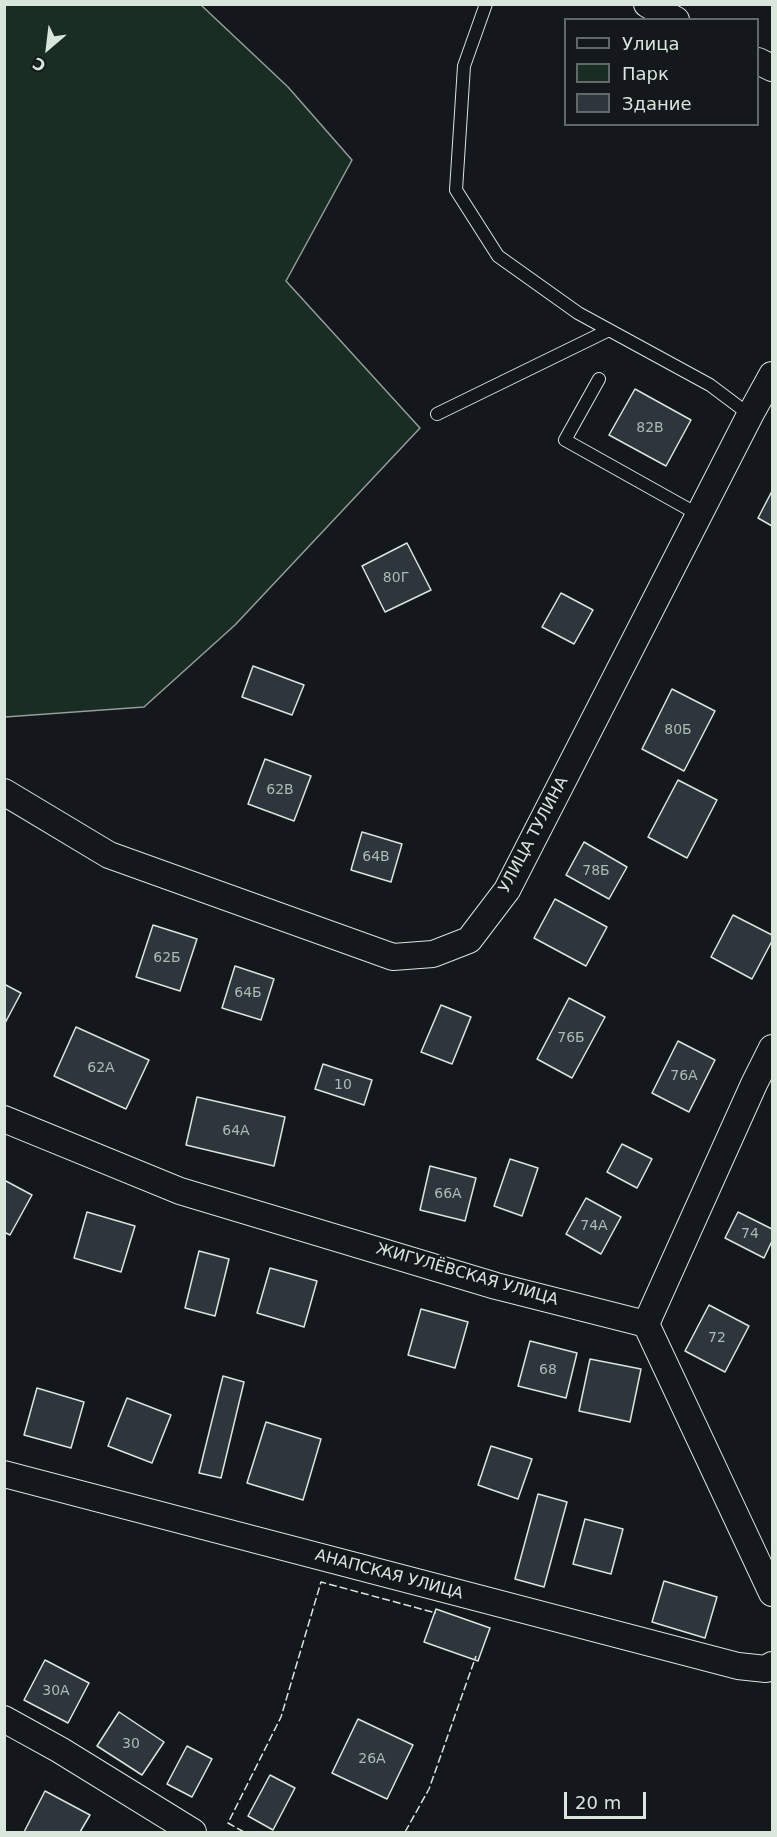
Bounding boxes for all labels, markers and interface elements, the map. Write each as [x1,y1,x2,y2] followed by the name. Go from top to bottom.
[18,18,78,78] north arrow
[564,18,759,126] legend
[622,33,679,54] text: Улица
[30,53,49,75] text: С
[622,63,669,84] text: Парк
[622,93,692,114] text: Здание
[636,420,664,436] house number: 82В
[383,570,409,586] house number: 80Г
[664,722,692,738] house number: 80Б
[495,774,573,896] street label: УЛИЦА ТУЛИНА
[266,782,294,798] house number: 62В
[362,849,390,865] house number: 64В
[582,863,610,879] house number: 78Б
[153,950,181,966] house number: 62Б
[234,985,262,1001] house number: 64Б
[557,1030,585,1046] house number: 76Б
[87,1060,115,1076] house number: 62А
[670,1068,698,1084] house number: 76А
[334,1077,352,1093] house number: 10
[222,1123,250,1139] house number: 64А
[434,1186,462,1202] house number: 66А
[580,1218,608,1234] house number: 74А
[741,1226,759,1242] house number: 74
[374,1240,560,1310] street label: ЖИГУЛЁВСКАЯ УЛИЦА
[708,1330,726,1346] house number: 72
[539,1362,557,1378] house number: 68
[313,1546,465,1604] street label: АНАПСКАЯ УЛИЦА
[42,1683,70,1699] house number: 30А
[122,1736,140,1752] house number: 30
[358,1751,386,1767] house number: 26А
[567,1780,650,1818] scale bar
[575,1792,621,1813] text: 20 m

